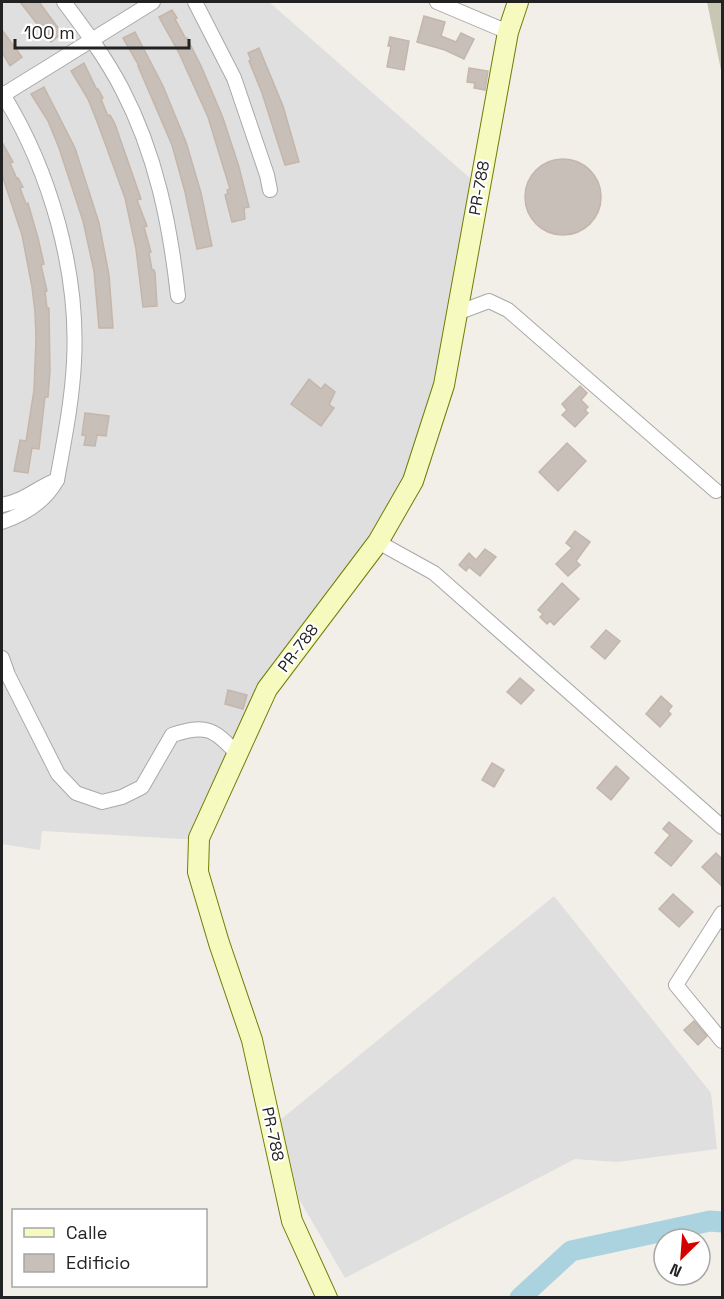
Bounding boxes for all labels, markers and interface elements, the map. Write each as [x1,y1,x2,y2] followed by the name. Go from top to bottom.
[15,12,189,50] scale bar
[24,21,75,44] text: 100 m
[464,159,494,217] street label: PR-788
[273,620,323,676] street label: PR-788
[257,1105,289,1163] street label: PR-788
[12,1209,207,1287] legend
[66,1221,107,1244] text: Calle
[652,1227,712,1287] north arrow
[66,1251,130,1274] text: Edificio
[667,1258,685,1282] text: N

